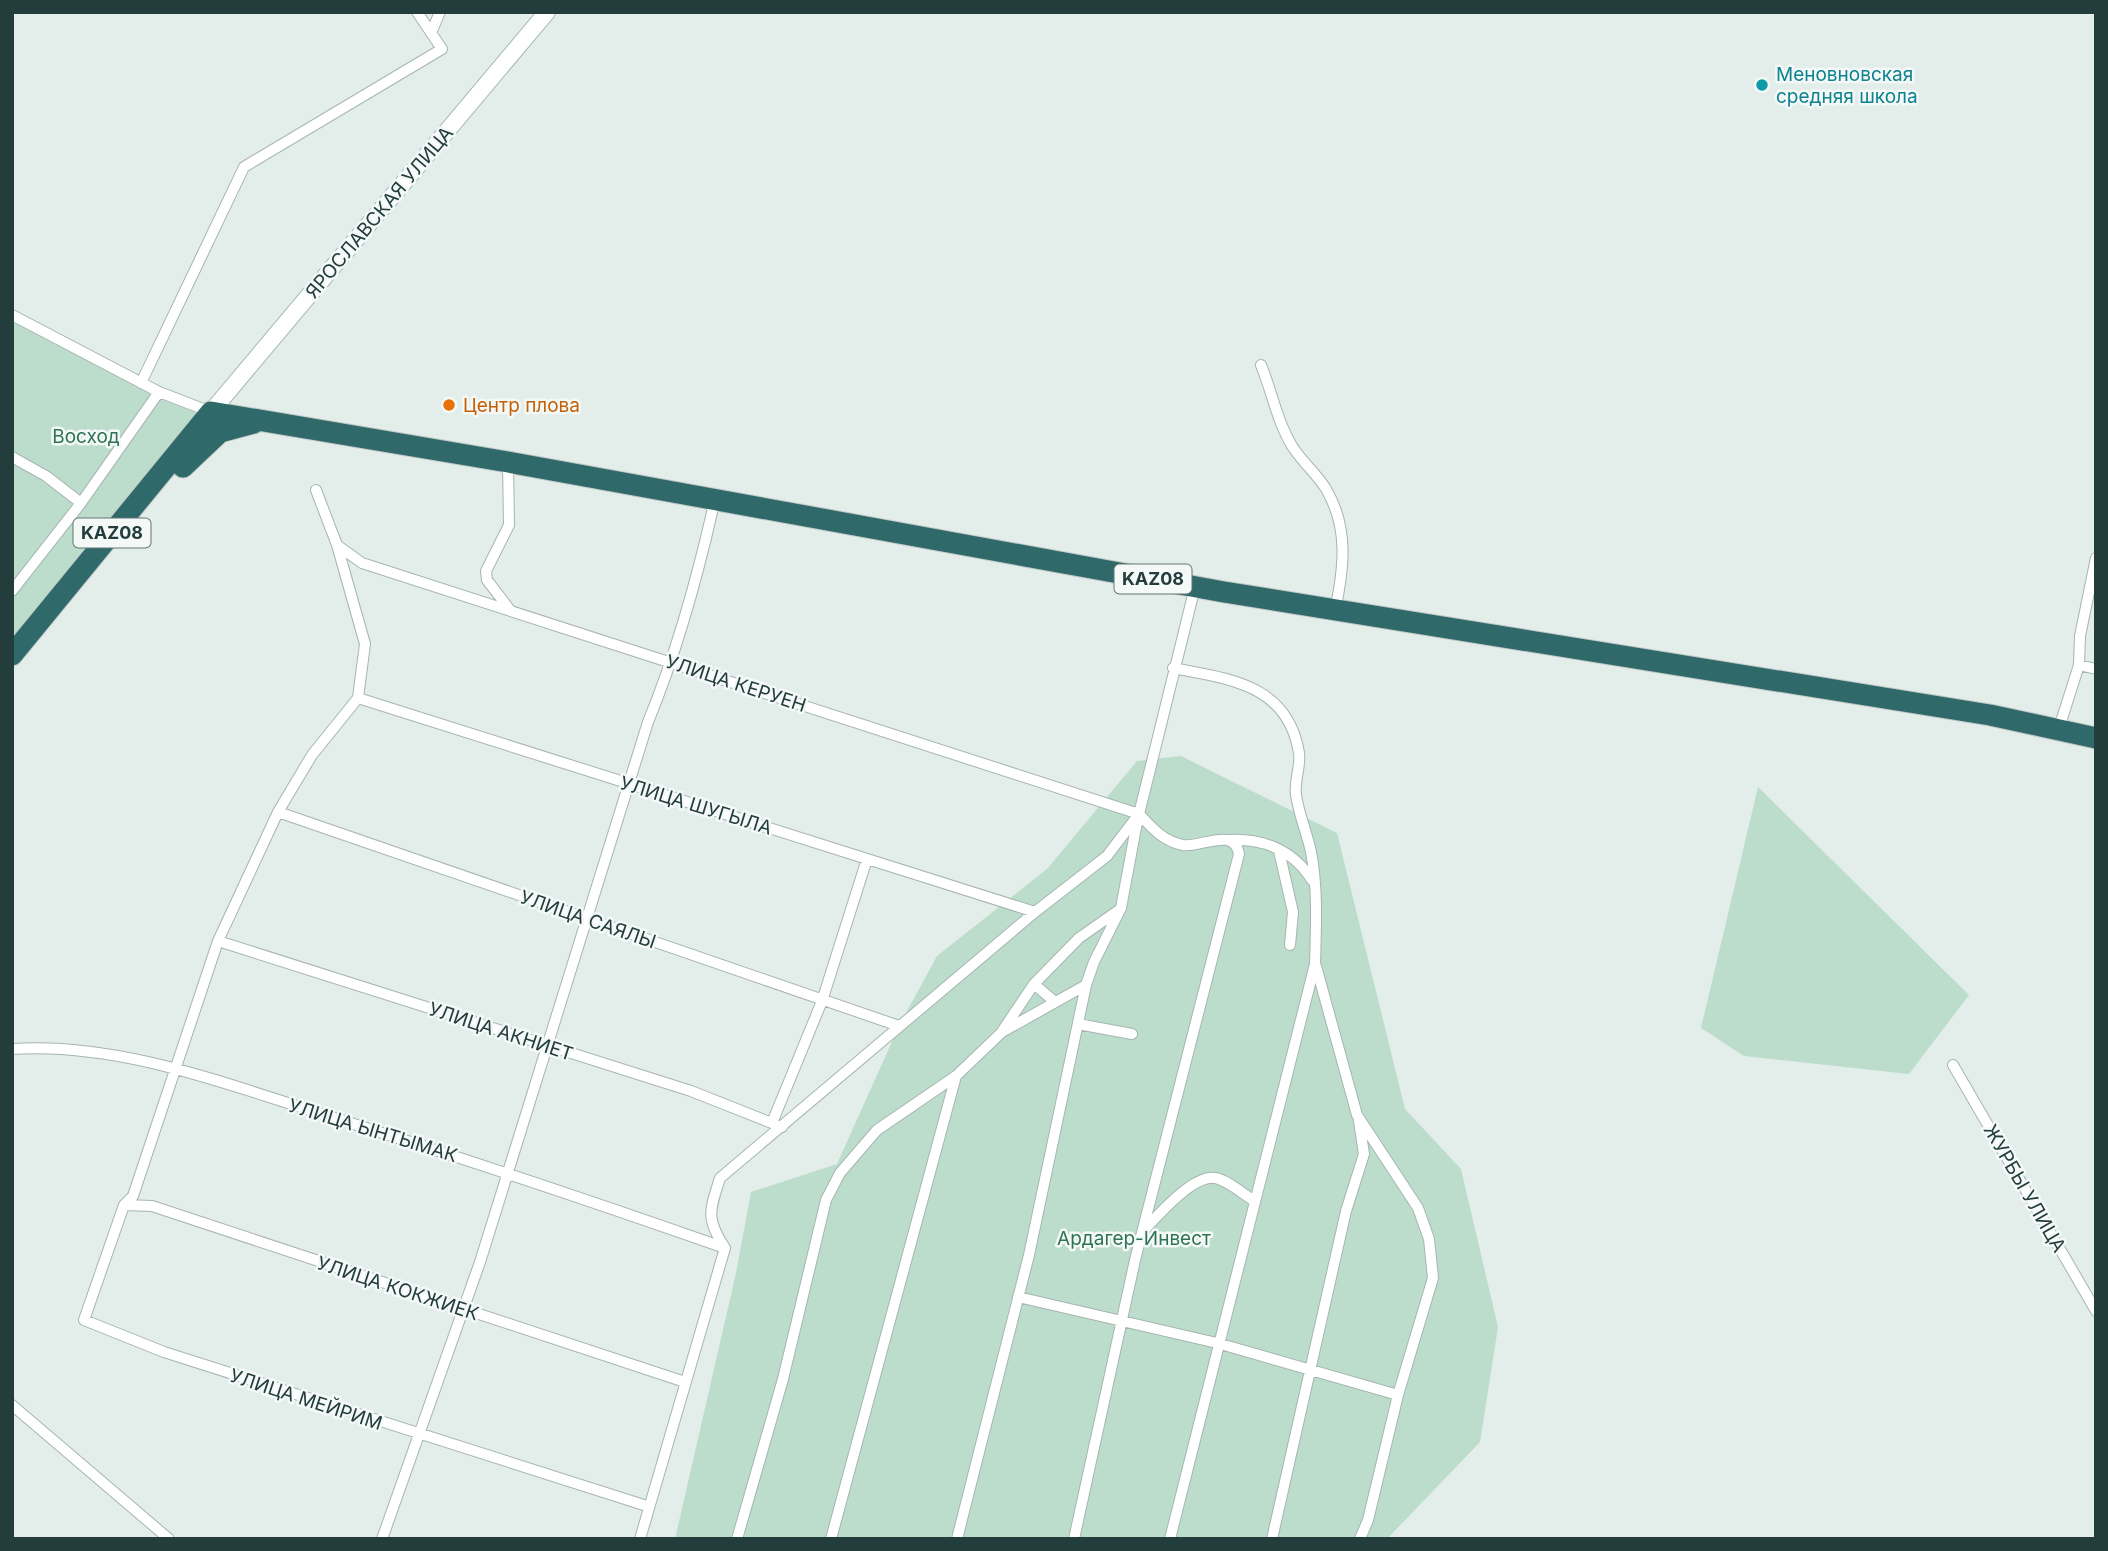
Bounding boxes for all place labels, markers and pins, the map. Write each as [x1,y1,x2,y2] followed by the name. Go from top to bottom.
[1776,63,1918,108] place label: Меновновская средняя школа
[1754,77,1770,93] marker: Меновновская средняя школа
[463,394,580,417] place label: Центр плова
[441,397,457,413] marker: Центр плова

